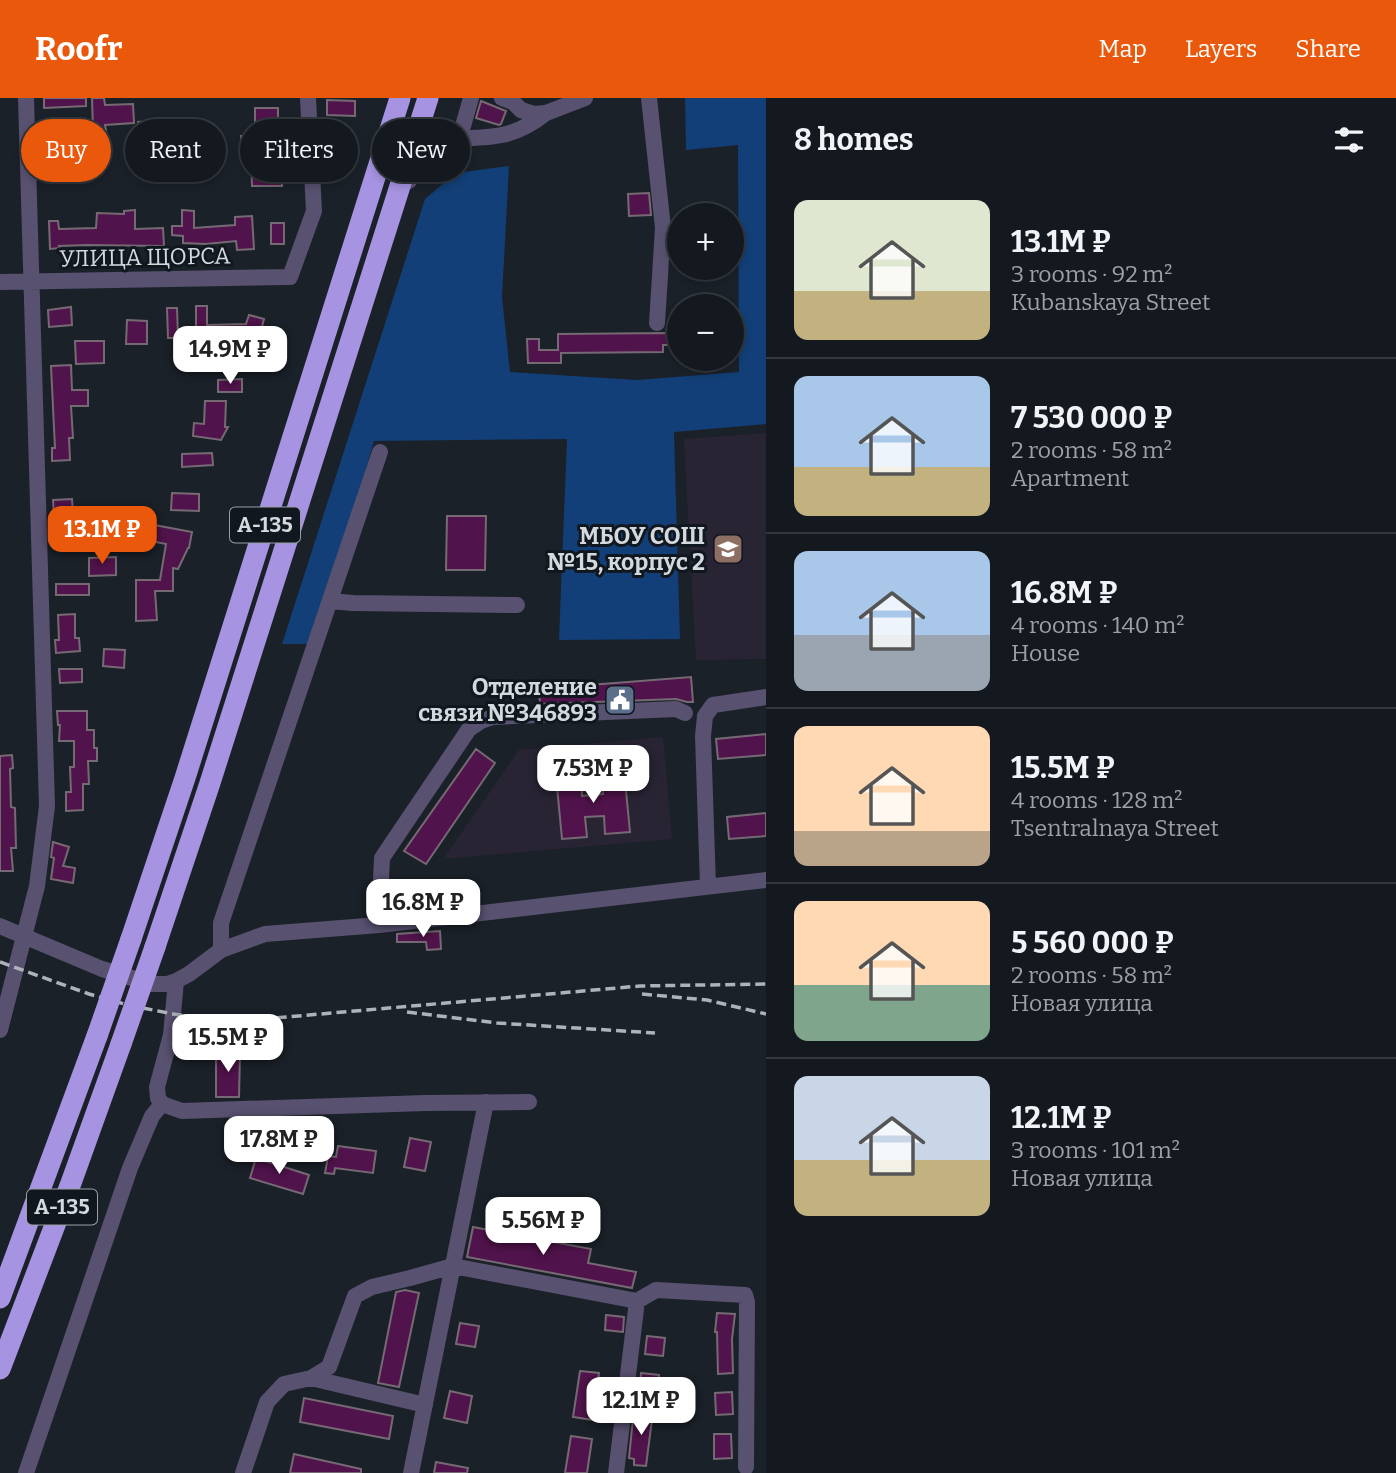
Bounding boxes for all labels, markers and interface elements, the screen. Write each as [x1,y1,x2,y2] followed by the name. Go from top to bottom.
[35,29,123,69] text: Roofr
[1099,35,1147,63] text: Map
[1185,35,1257,63] text: Layers
[1295,35,1361,63] text: Share
[21,119,111,182] chip: Buy
[125,119,226,182] chip: Rent
[240,119,358,182] chip: Filters
[372,119,470,182] chip: New
[1330,121,1368,159] icon: filters
[794,122,914,158] text: 8 homes
[667,203,744,371] map controls
[667,203,744,280] button: +
[1011,224,1111,260] text: 13.1M ₽
[850,228,934,312] icon: home
[59,241,231,272] street label: УЛИЦА ЩОРСА
[1011,260,1172,288] text: 3 rooms · 92 m²
[1011,288,1210,316] text: Kubanskaya Street
[667,294,744,371] button: −
[165,327,295,386] pin: 14.9M ₽
[189,335,271,363] text: 14.9M ₽
[1011,400,1172,436] text: 7 530 000 ₽
[850,404,934,488] icon: home
[1011,436,1172,464] text: 2 rooms · 58 m²
[1011,464,1129,492] text: Apartment
[37,506,167,566] pin: 13.1M ₽
[230,508,300,542] road number: А-135
[64,515,140,543] text: 13.1M ₽
[547,522,705,576] place label: МБОУ СОШ №15, корпус 2
[711,532,745,566] school or university icon: МБОУ СОШ №15, корпус 2
[1011,575,1117,611] text: 16.8M ₽
[850,579,934,663] icon: home
[1011,611,1184,639] text: 4 rooms · 140 m²
[1011,639,1080,667] text: House
[418,673,597,727] place label: Отделение связи №346893
[603,683,637,717] public building icon: Отделение связи №346893
[528,746,658,805] pin: 7.53M ₽
[1011,750,1115,786] text: 15.5M ₽
[553,754,633,782] text: 7.53M ₽
[850,754,934,838] icon: home
[1011,786,1182,814] text: 4 rooms · 128 m²
[1011,814,1219,842] text: Tsentralnaya Street
[358,880,488,939] pin: 16.8M ₽
[382,888,464,916] text: 16.8M ₽
[1011,925,1174,961] text: 5 560 000 ₽
[850,929,934,1013] icon: home
[1011,961,1172,989] text: 2 rooms · 58 m²
[1011,989,1153,1017] text: Новая улица
[163,1014,293,1074] pin: 15.5M ₽
[188,1023,268,1051] text: 15.5M ₽
[1011,1100,1112,1136] text: 12.1M ₽
[850,1104,934,1188] icon: home
[214,1116,344,1176] pin: 17.8M ₽
[240,1125,318,1153] text: 17.8M ₽
[1011,1136,1180,1164] text: 3 rooms · 101 m²
[1011,1164,1153,1192] text: Новая улица
[27,1190,97,1224] road number: А-135
[478,1198,608,1257] pin: 5.56M ₽
[501,1206,585,1234] text: 5.56M ₽
[576,1378,706,1437] pin: 12.1M ₽
[602,1386,680,1414] text: 12.1M ₽

